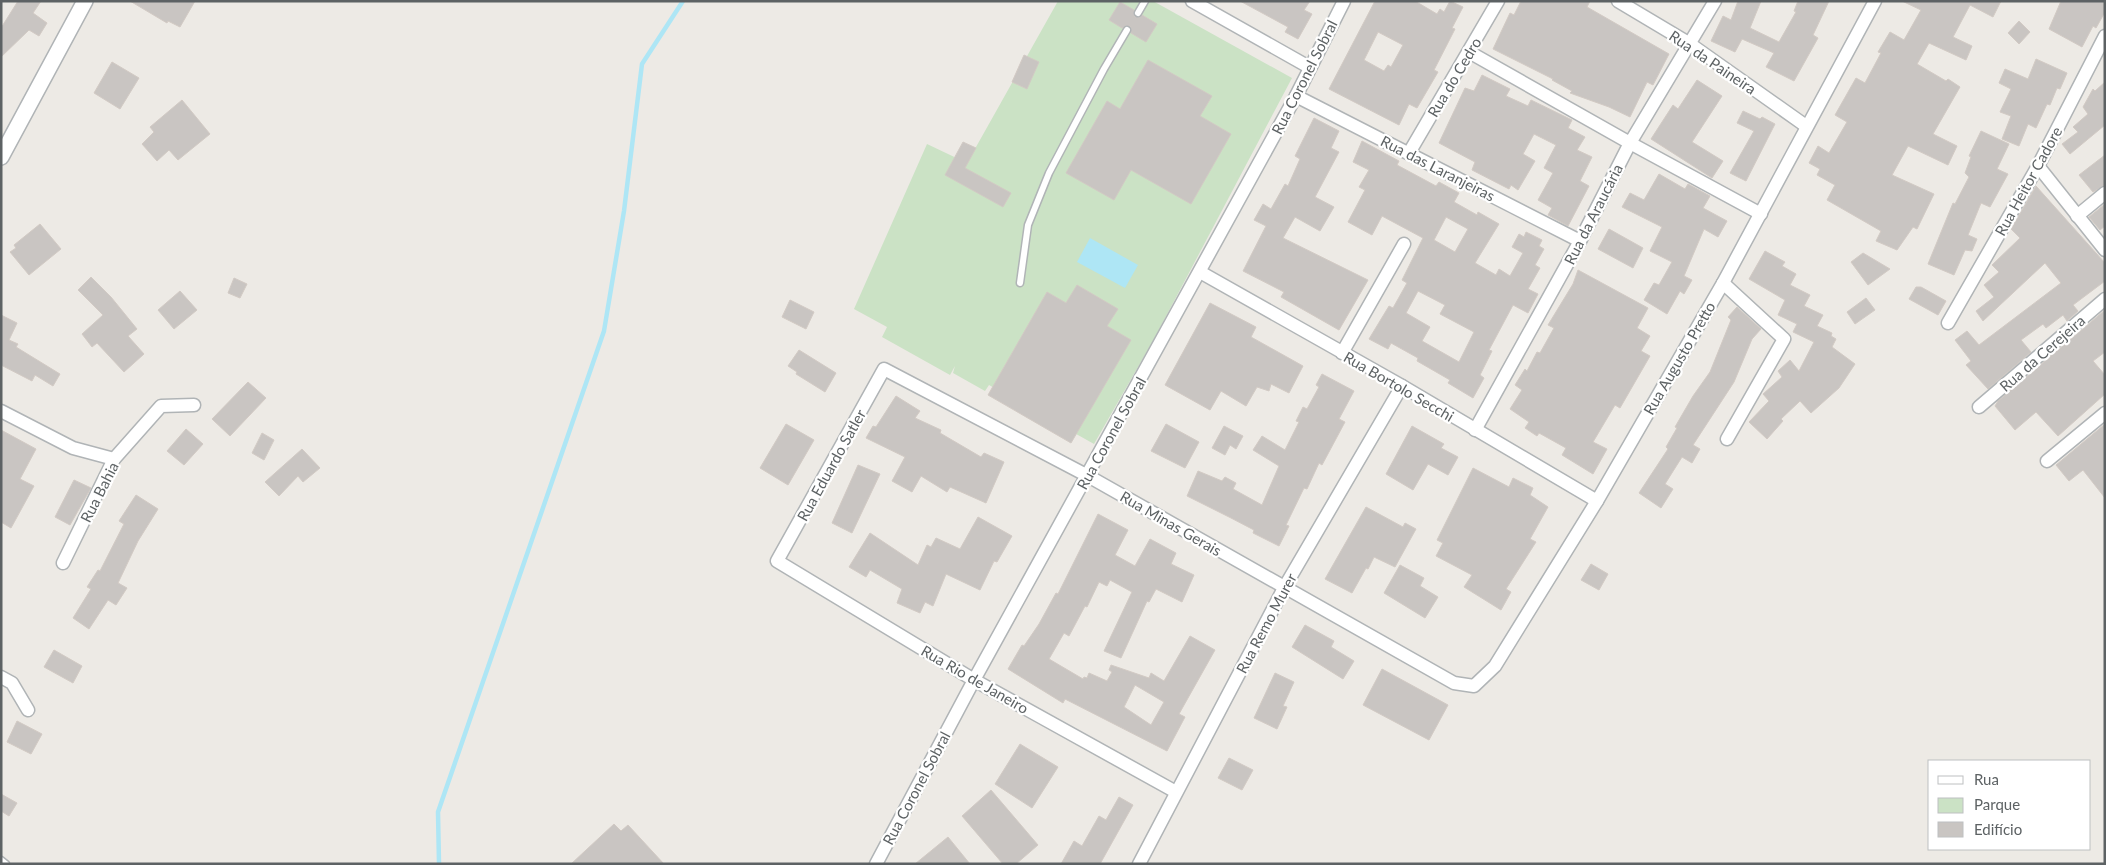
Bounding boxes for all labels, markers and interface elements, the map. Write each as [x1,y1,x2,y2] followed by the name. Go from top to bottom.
[1267,17,1341,137] street label: Rua Coronel Sobral
[1666,26,1760,98] street label: Rua da Paineira
[1423,34,1485,120] street label: Rua do Cedro
[1991,123,2065,239] street label: Rua Heitor Cadore
[1378,131,1498,205] street label: Rua das Laranjeiras
[1560,161,1626,267] street label: Rua da Araucária
[1639,298,1719,418] street label: Rua Augusto Pretto
[1996,311,2088,395] street label: Rua da Cerejeira
[1341,347,1457,425] street label: Rua Bortolo Secchi
[1073,374,1149,492] street label: Rua Coronel Sobral
[793,406,869,524] street label: Rua Eduardo Satler
[76,459,122,525] street label: Rua Bahia
[1117,487,1225,559] street label: Rua Minas Gerais
[1232,569,1300,676] street label: Rua Remo Murer
[918,641,1032,717] street label: Rua Rio de Janeiro
[879,728,953,848] street label: Rua Coronel Sobral
[1928,760,2091,850] legend
[1974,770,1999,788] text: Rua
[1974,795,2020,813] text: Parque
[1974,820,2022,838] text: Edifício

